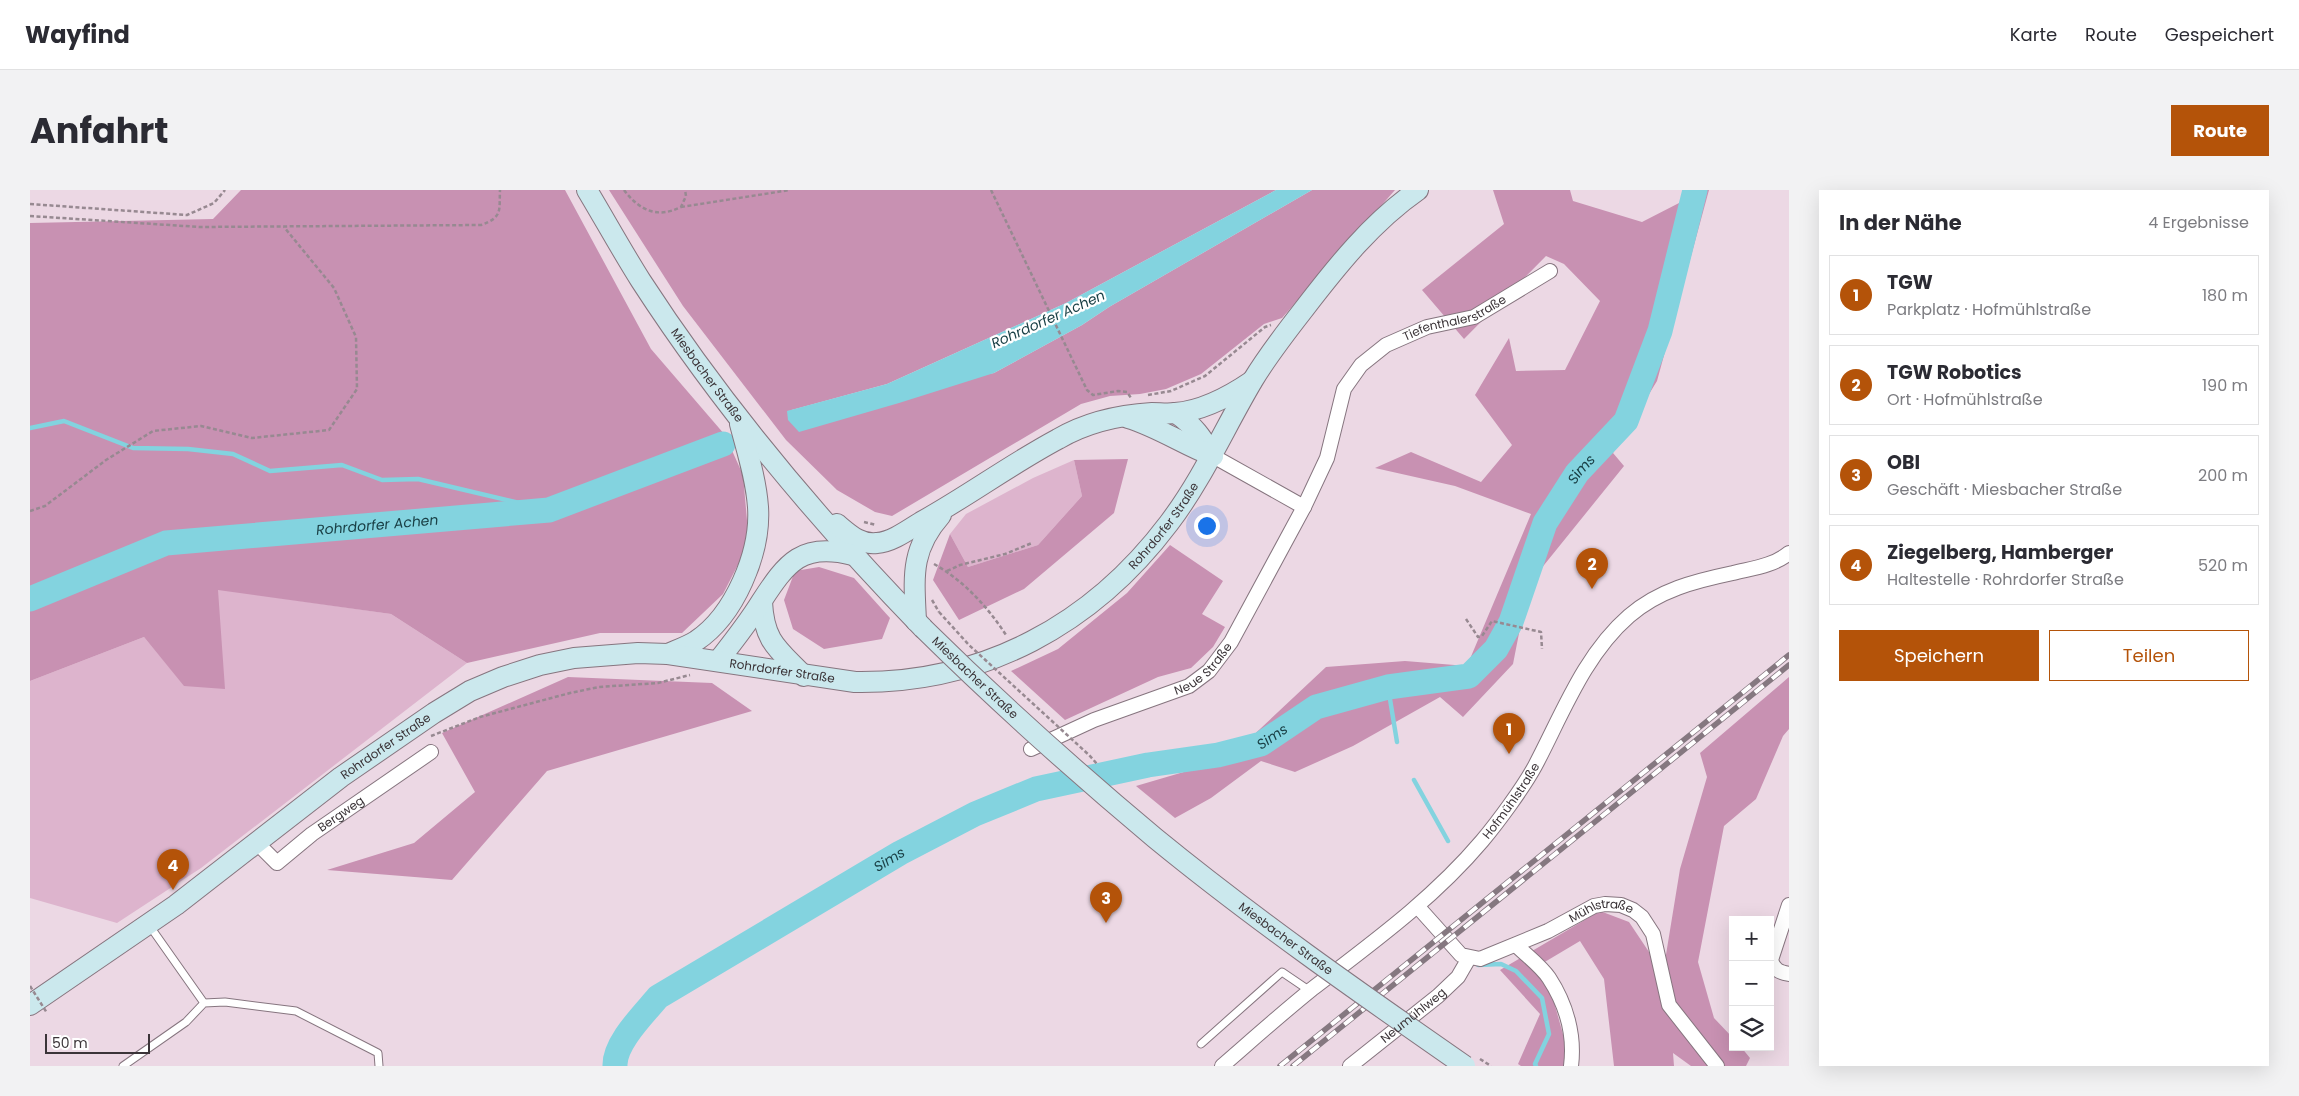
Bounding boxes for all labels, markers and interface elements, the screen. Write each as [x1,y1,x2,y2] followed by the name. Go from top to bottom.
[25,18,130,51] text: Wayfind
[2010,22,2057,47] text: Karte
[2085,22,2137,47] text: Route
[2165,22,2274,47] text: Gespeichert
[2171,105,2269,156] button: Route
[30,106,169,155] text: Anfahrt
[1839,208,1962,237] text: In der Nähe
[2148,211,2249,234] text: 4 Ergebnisse
[1887,269,1933,296] text: TGW
[1853,284,1859,307] text: 1
[2202,284,2248,307] text: 180 m
[988,285,1108,353] water label: Rohrdorfer Achen
[1400,290,1509,345] street label: Tiefenthalerstraße
[1887,298,2091,321] text: Parkplatz · Hofmühlstraße
[667,325,748,426] street label: Miesbacher Straße
[1887,359,2022,386] text: TGW Robotics
[1851,374,1861,397] text: 2
[2202,374,2248,397] text: 190 m
[1887,388,2043,411] text: Ort · Hofmühlstraße
[1887,449,1920,476] text: OBI
[1563,450,1600,488] water label: Sims
[1851,464,1861,487] text: 3
[2198,464,2248,487] text: 200 m
[1887,478,2122,501] text: Geschäft · Miesbacher Straße
[1124,479,1202,573] street label: Rohrdorfer Straße
[315,510,439,540] water label: Rohrdorfer Achen
[1194,513,1220,539] your location
[1887,539,2113,566] text: Ziegelberg, Hamberger
[1576,548,1608,589] pin: 2
[1851,554,1861,577] text: 4
[2198,554,2248,577] text: 520 m
[1887,568,2124,591] text: Haltestelle · Rohrdorfer Straße
[1839,630,2039,681] button: Speichern
[2049,630,2249,681] button: Teilen
[928,632,1022,722] street label: Miesbacher Straße
[1172,639,1236,699] street label: Neue Straße
[728,654,836,687] street label: Rohrdorfer Straße
[337,709,434,783] street label: Rohrdorfer Straße
[1493,713,1525,754] pin: 1
[1253,719,1292,754] water label: Sims
[1478,759,1543,842] street label: Hofmühlstraße
[314,792,367,836] street label: Bergweg
[870,842,908,876] water label: Sims
[157,849,189,890] pin: 4
[1090,882,1122,923] pin: 3
[1566,895,1636,926] street label: Mühlstraße
[1235,898,1337,979] street label: Miesbacher Straße
[1729,916,1774,1051] map controls
[1729,916,1774,961] button: +
[1729,961,1774,1006] button: −
[1377,984,1450,1047] street label: Neumühlweg
[1729,1006,1774,1051] button: layers
[45,1031,150,1054] scale bar
[52,1033,88,1053] text: 50 m

